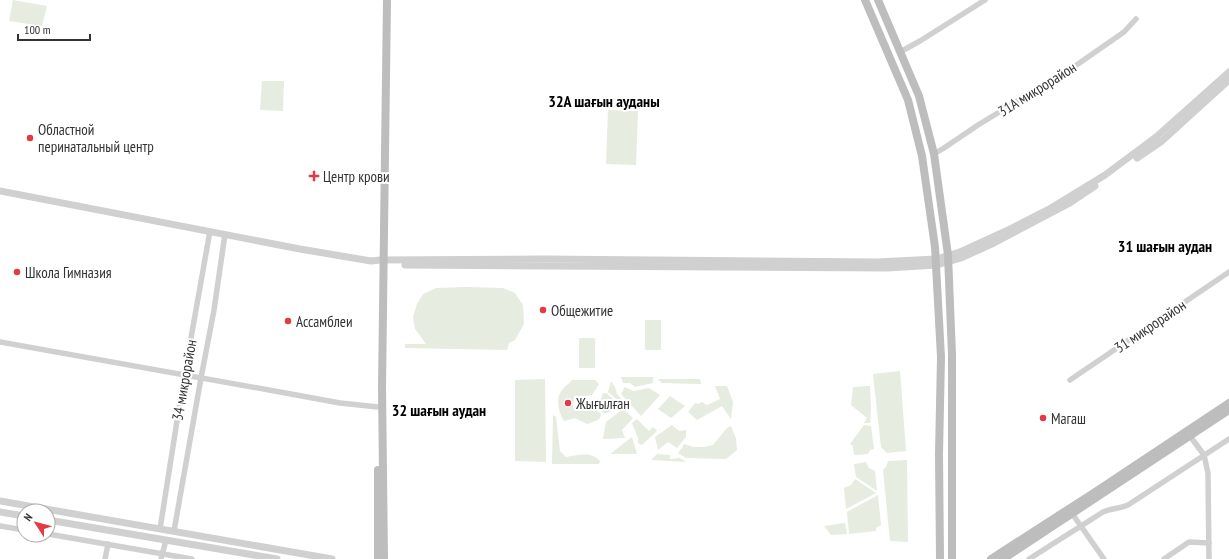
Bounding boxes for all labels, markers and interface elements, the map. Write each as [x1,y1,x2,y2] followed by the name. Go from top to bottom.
[18,16,90,42] scale bar
[24,22,51,37] text: 100 m
[994,57,1080,121] street label: 31А микрорайон
[548,91,660,111] district label: 32А шағын ауданы
[38,120,154,156] place label: Областной перинатальный центр
[25,133,35,143] marker: Областной перинатальный центр
[323,167,390,186] place label: Центр крови
[308,170,320,182] marker: Центр крови
[1118,236,1212,256] district label: 31 шағын аудан
[25,263,112,282] place label: Школа Гимназия
[12,267,22,277] marker: Школа Гимназия
[1111,295,1189,357] street label: 31 микрорайон
[551,301,613,320] place label: Общежитие
[538,305,548,315] marker: Общежитие
[296,312,353,331] place label: Ассамблеи
[283,316,293,326] marker: Ассамблеи
[168,338,200,422] street label: 34 микрорайон
[575,394,630,413] place label: Жығылған
[563,398,573,408] marker: Жығылған
[392,400,486,420] district label: 32 шағын аудан
[1051,409,1086,428] place label: Магаш
[1038,413,1048,423] marker: Магаш
[16,503,56,543] north arrow
[20,511,35,524] text: N

